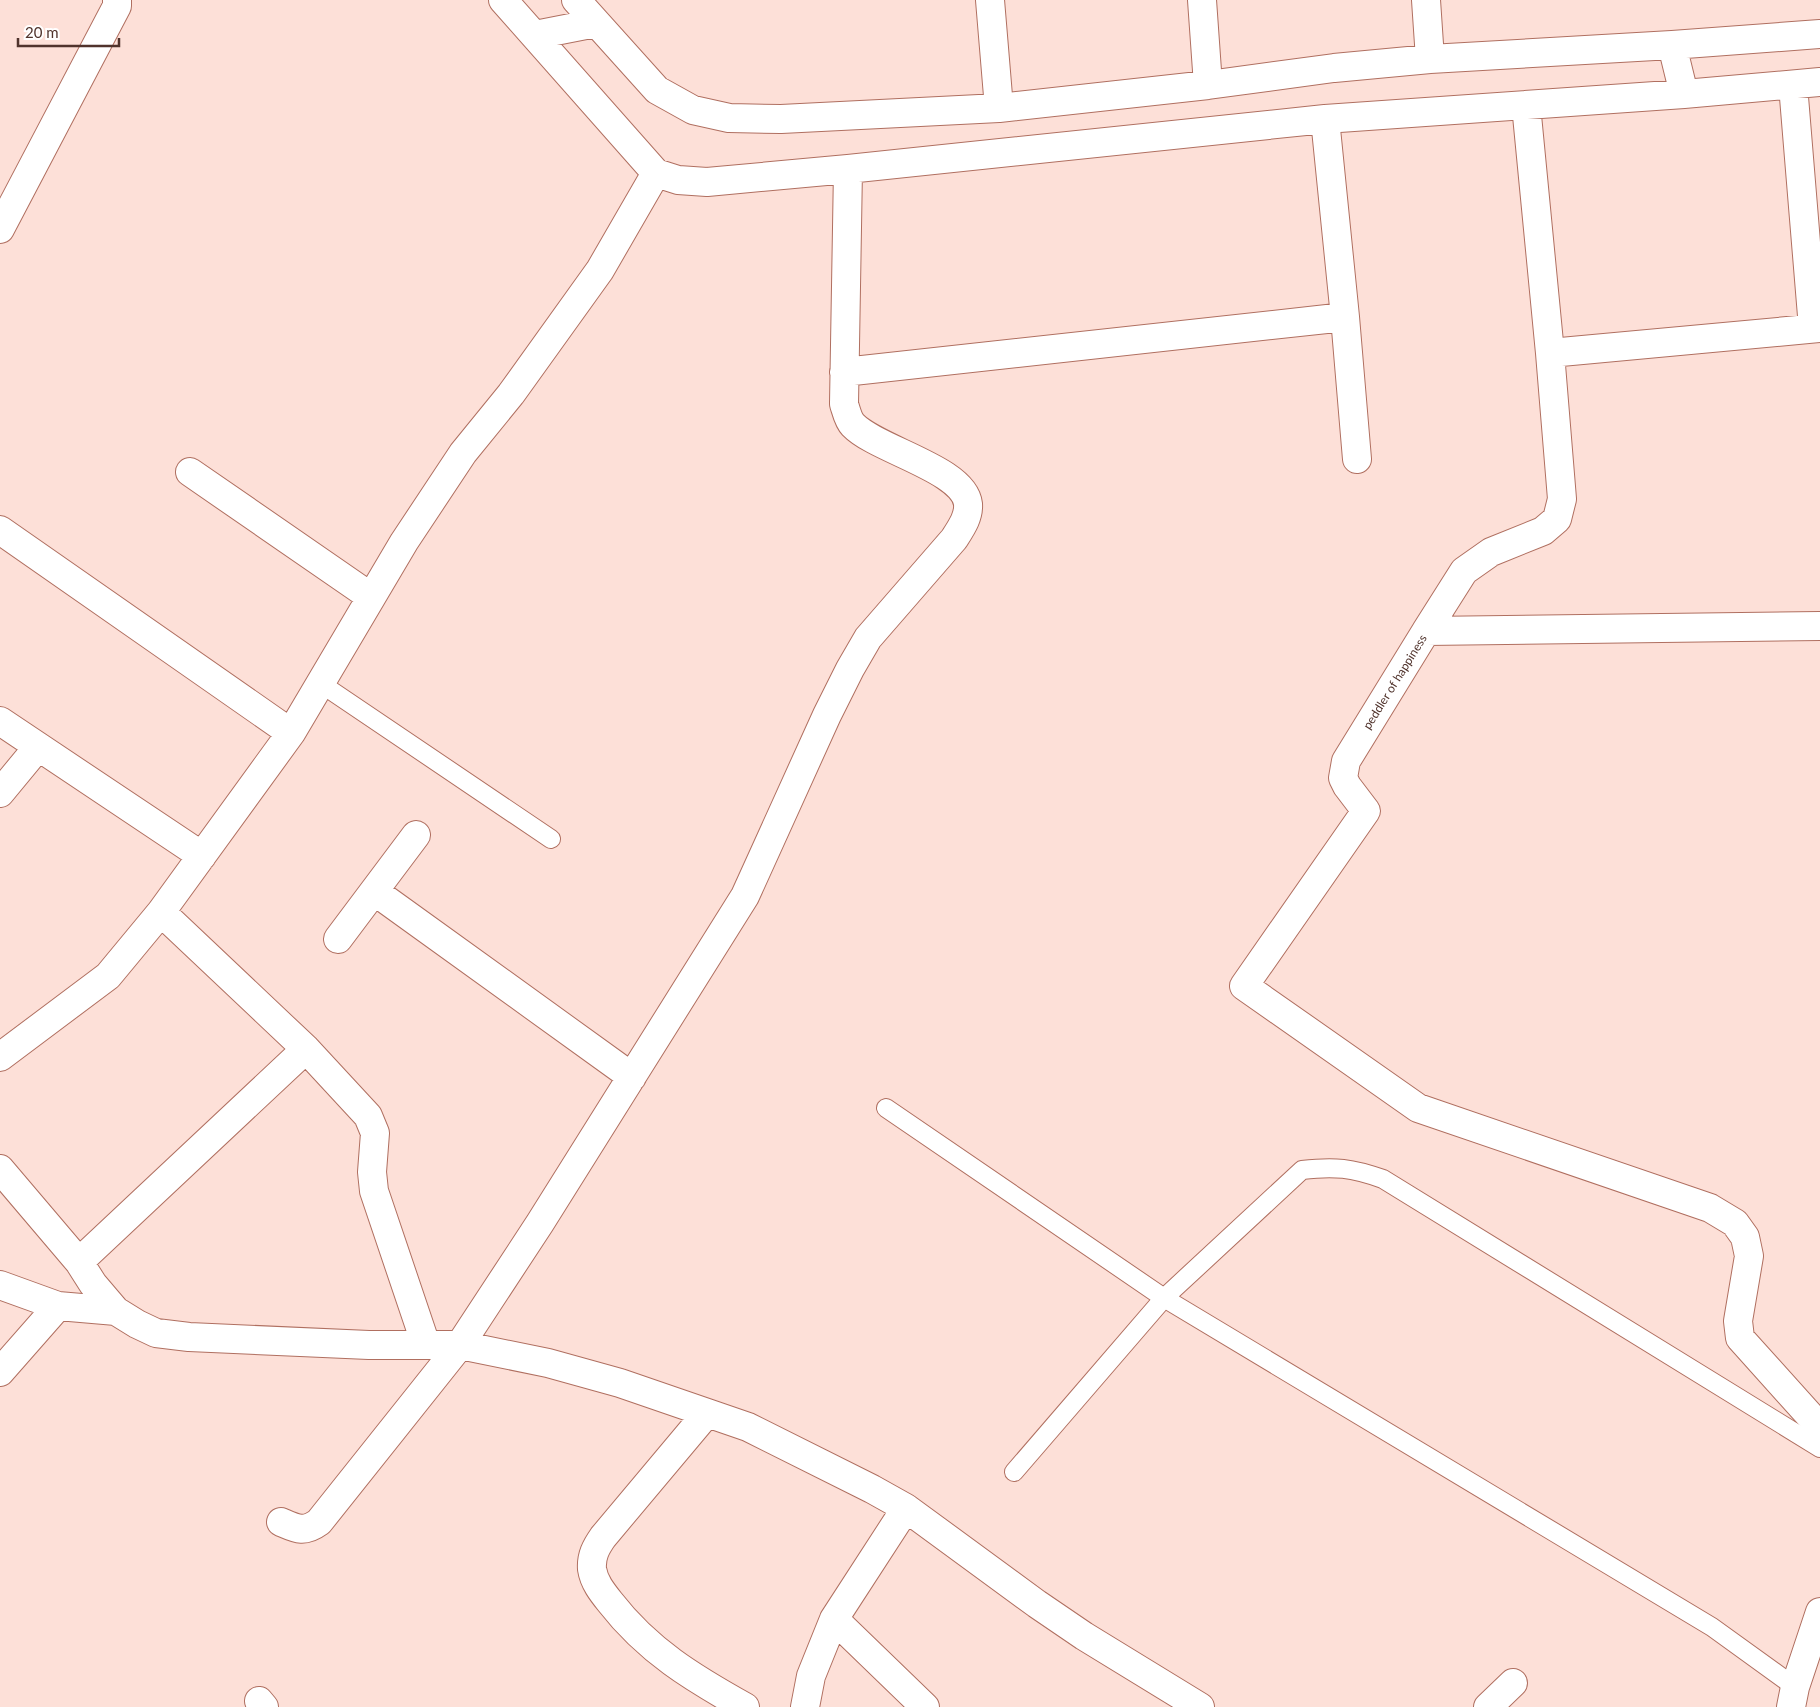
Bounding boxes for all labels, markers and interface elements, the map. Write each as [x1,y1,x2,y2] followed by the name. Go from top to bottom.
[18,15,119,47] scale bar
[25,23,59,41] text: 20 m
[1359,632,1430,732] street label: peddler of happiness

